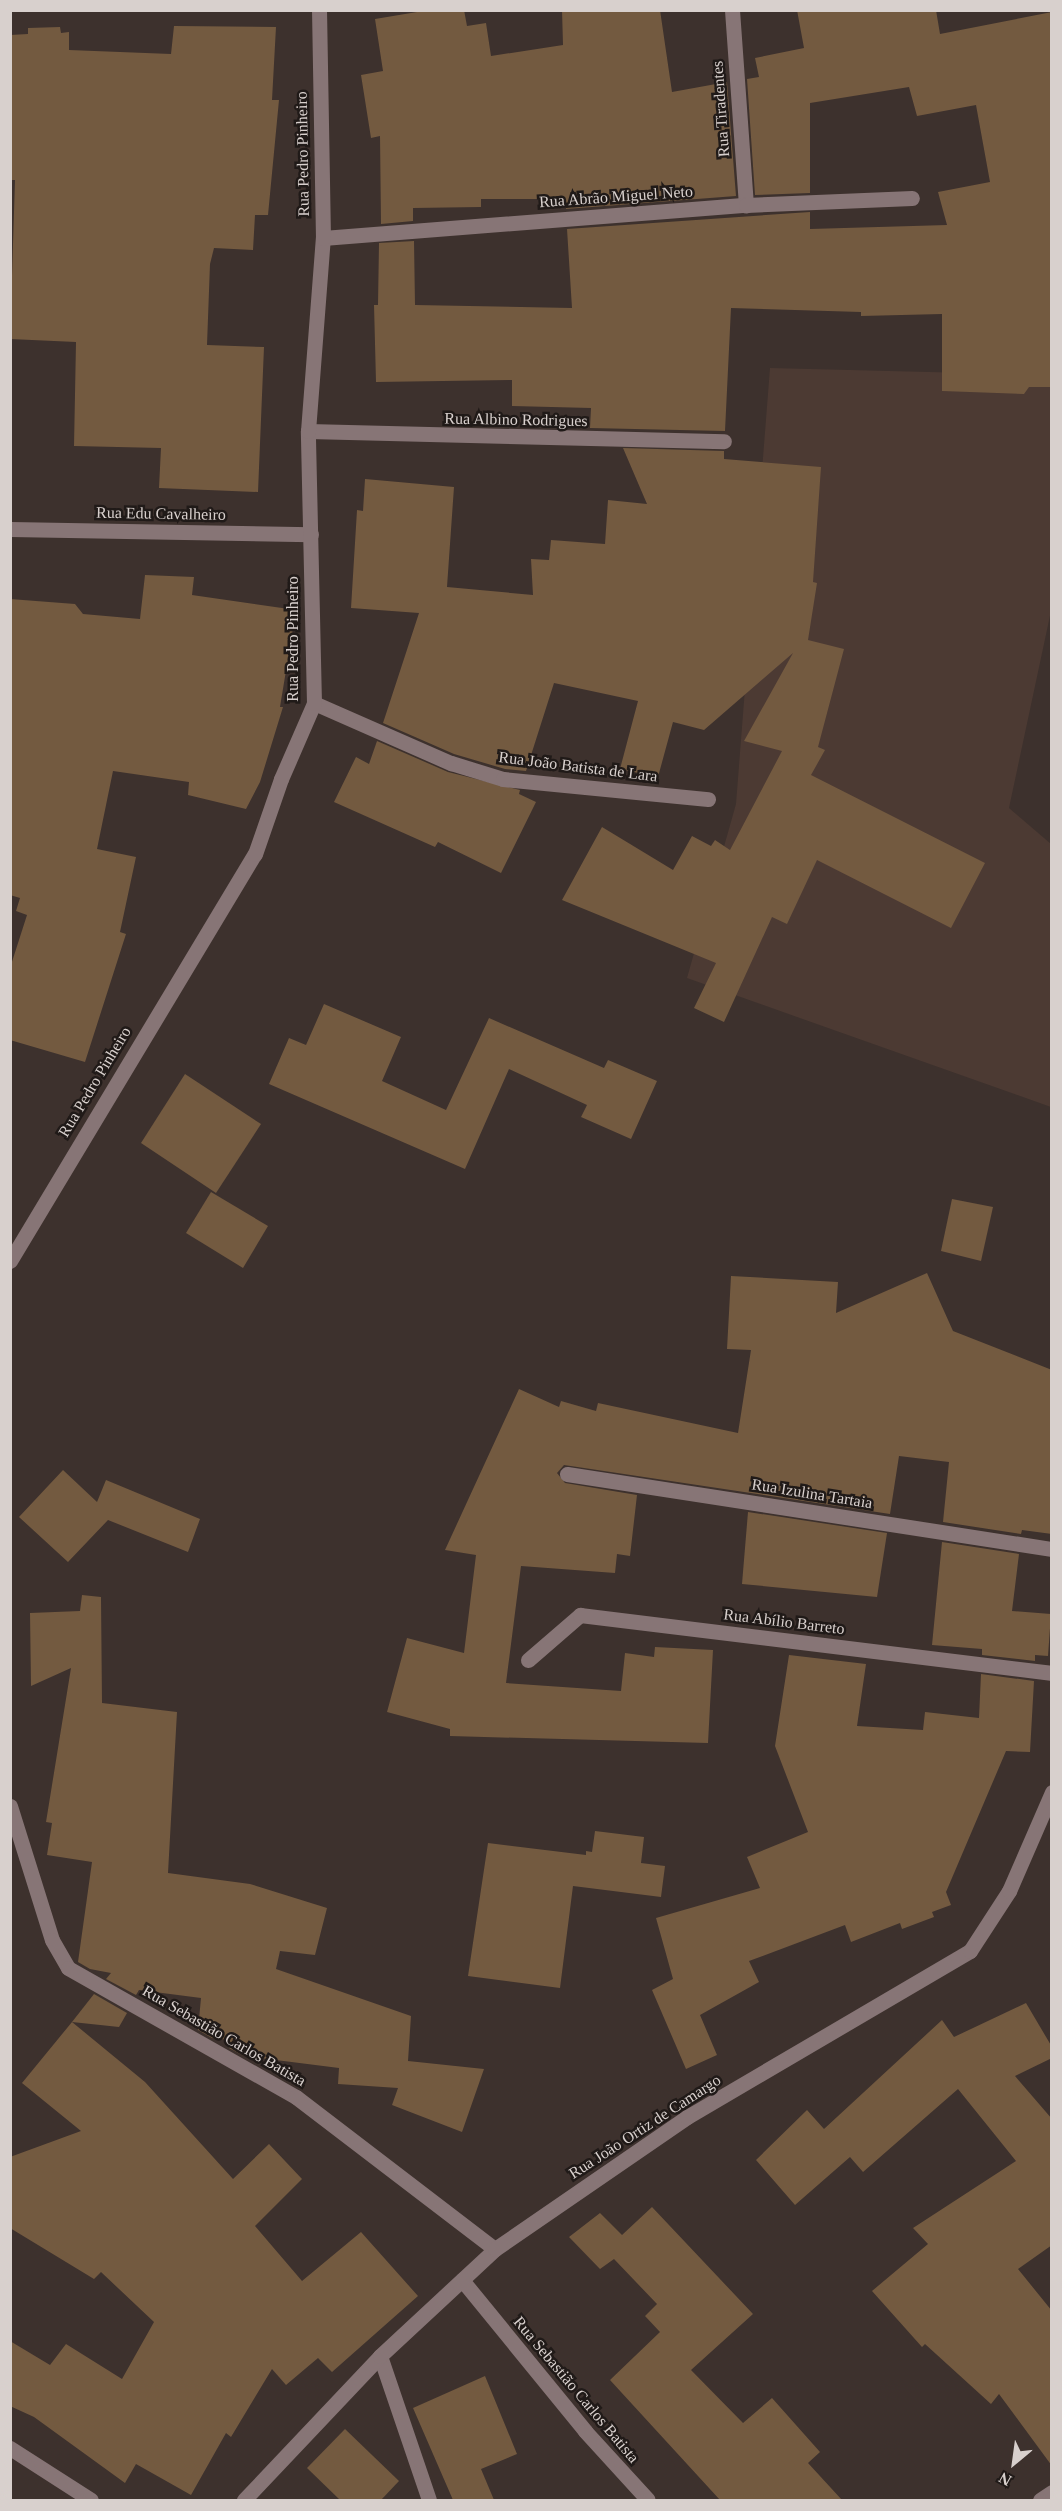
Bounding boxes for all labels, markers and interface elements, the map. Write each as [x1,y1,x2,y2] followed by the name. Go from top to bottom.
[708,60,734,158] street label: Rua Tiradentes
[292,91,314,217] street label: Rua Pedro Pinheiro
[538,182,694,212] street label: Rua Abrão Miguel Neto
[444,409,588,431] street label: Rua Albino Rodrigues
[96,503,226,525] street label: Rua Edu Cavalheiro
[283,576,303,702] street label: Rua Pedro Pinheiro
[497,748,659,786] street label: Rua João Batista de Lara
[54,1023,136,1141] street label: Rua Pedro Pinheiro
[750,1475,874,1513] street label: Rua Izulina Tartaia
[722,1605,846,1639] street label: Rua Abílio Barreto
[139,1981,309,2091] street label: Rua Sebastião Carlos Batista
[565,2071,725,2183] street label: Rua João Ortiz de Camargo
[509,2313,643,2467] street label: Rua Sebastião Carlos Batista
[984,2433,1044,2493] north arrow
[996,2469,1014,2489] text: N

